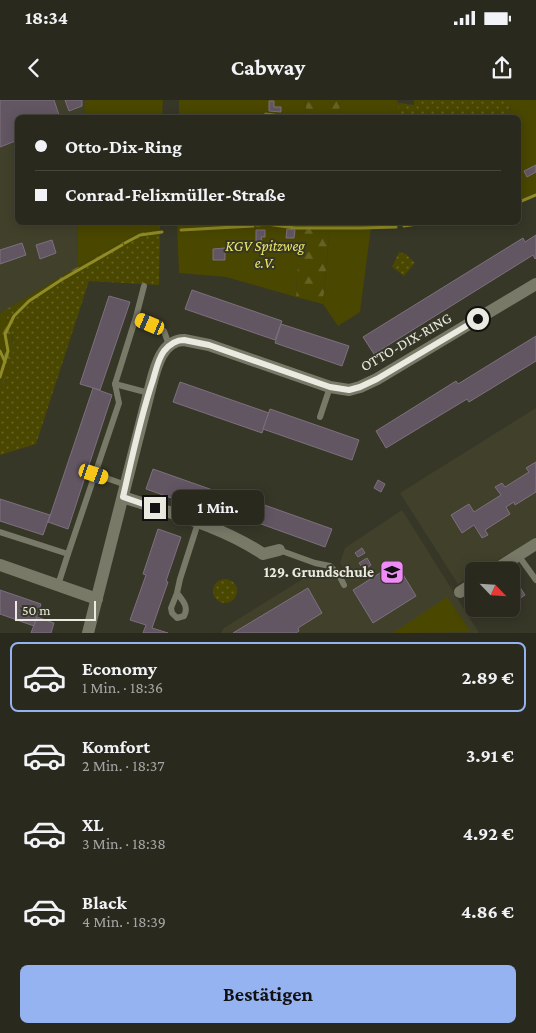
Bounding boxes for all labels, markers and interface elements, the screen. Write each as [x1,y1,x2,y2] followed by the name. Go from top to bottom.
[25,7,68,28] text: 18:34
[20,54,48,82] icon: back
[488,54,516,82] icon: share
[231,55,305,80] text: Cabway
[65,136,182,157] text: Otto-Dix-Ring
[65,184,285,205] text: Conrad-Felixmüller-Straße
[225,238,305,271] park label: KGV Spitzweg e.V.
[467,308,489,330] route start
[358,310,454,374] street label: OTTO-DIX-RING
[133,311,166,337] car
[77,462,110,486] car
[172,490,265,526] callout: 1 Min.
[144,497,166,519] route end
[197,499,239,516] text: 1 Min.
[379,559,405,585] school or university icon: 129. Grundschule
[465,562,520,618] north arrow
[465,562,520,617] map controls
[264,564,374,580] place label: 129. Grundschule
[15,598,96,621] scale bar
[22,602,50,618] text: 50 m
[22,655,67,700] icon: car
[82,658,157,679] text: Economy
[462,667,514,688] text: 2.89 €
[82,679,163,696] text: 1 Min. · 18:36
[22,733,67,778] icon: car
[82,736,150,757] text: Komfort
[466,745,514,766] text: 3.91 €
[82,757,165,774] text: 2 Min. · 18:37
[22,811,67,856] icon: car
[82,814,104,835] text: XL
[463,823,514,844] text: 4.92 €
[82,835,166,852] text: 3 Min. · 18:38
[22,889,67,934] icon: car
[82,892,127,913] text: Black
[461,901,514,922] text: 4.86 €
[82,913,166,930] text: 4 Min. · 18:39
[20,965,516,1023] button: Bestätigen

